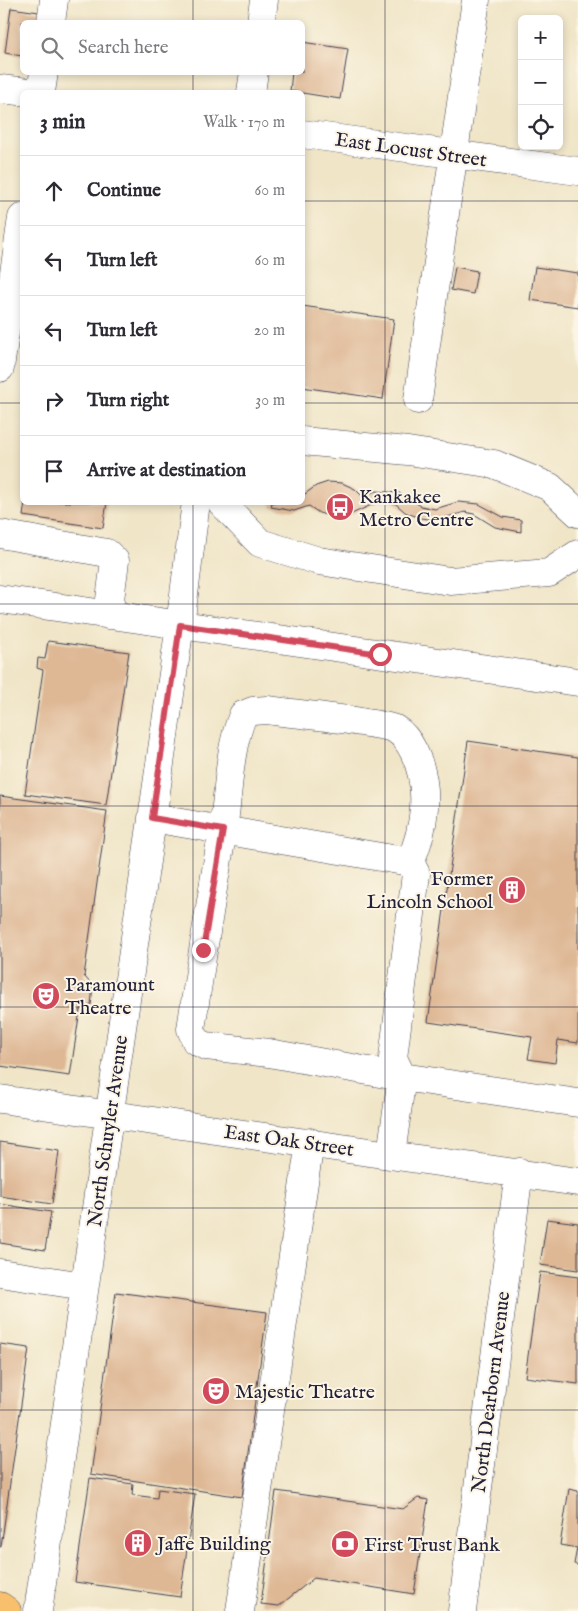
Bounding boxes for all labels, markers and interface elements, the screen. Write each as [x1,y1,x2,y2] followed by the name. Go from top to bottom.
[518,15,563,150] map controls
[518,15,563,60] button: +
[20,20,305,75] search box
[38,34,66,62] icon: search
[78,36,169,60] text: Search here
[518,60,563,105] button: −
[518,105,563,150] button: locate
[40,109,85,136] text: 3 min
[203,113,285,133] text: Walk · 170 m
[333,127,488,174] street label: East Locust Street
[40,177,68,205] icon: ahead
[87,179,161,203] text: Continue
[255,181,285,201] text: 60 m
[40,247,68,275] icon: left
[87,249,158,273] text: Turn left
[255,251,285,271] text: 60 m
[40,317,68,345] icon: left
[87,319,158,343] text: Turn left
[254,321,285,341] text: 20 m
[40,387,68,415] icon: right
[87,389,169,413] text: Turn right
[255,391,285,411] text: 30 m
[40,457,68,485] icon: arrive
[87,459,246,483] text: Arrive at destination
[359,485,474,533] place label: Kankakee Metro Centre
[325,492,355,522] bus stop icon: Kankakee Metro Centre
[369,643,392,666] route start
[367,867,494,915] place label: Former Lincoln School
[497,875,527,905] building icon: Former Lincoln School
[192,939,215,962] route end
[65,973,155,1021] place label: Paramount Theatre
[31,981,61,1011] theatre icon: Paramount Theatre
[83,1034,134,1229] street label: North Schuyler Avenue
[222,1120,355,1163] street label: East Oak Street
[467,1290,516,1494] street label: North Dearborn Avenue
[201,1376,231,1406] theatre icon: Majestic Theatre
[235,1380,375,1405] place label: Majestic Theatre
[123,1528,153,1558] building icon: Jaffe Building
[330,1529,360,1559] bank icon: First Trust Bank
[155,1532,272,1557] place label: Jaffe Building
[364,1533,500,1558] place label: First Trust Bank

